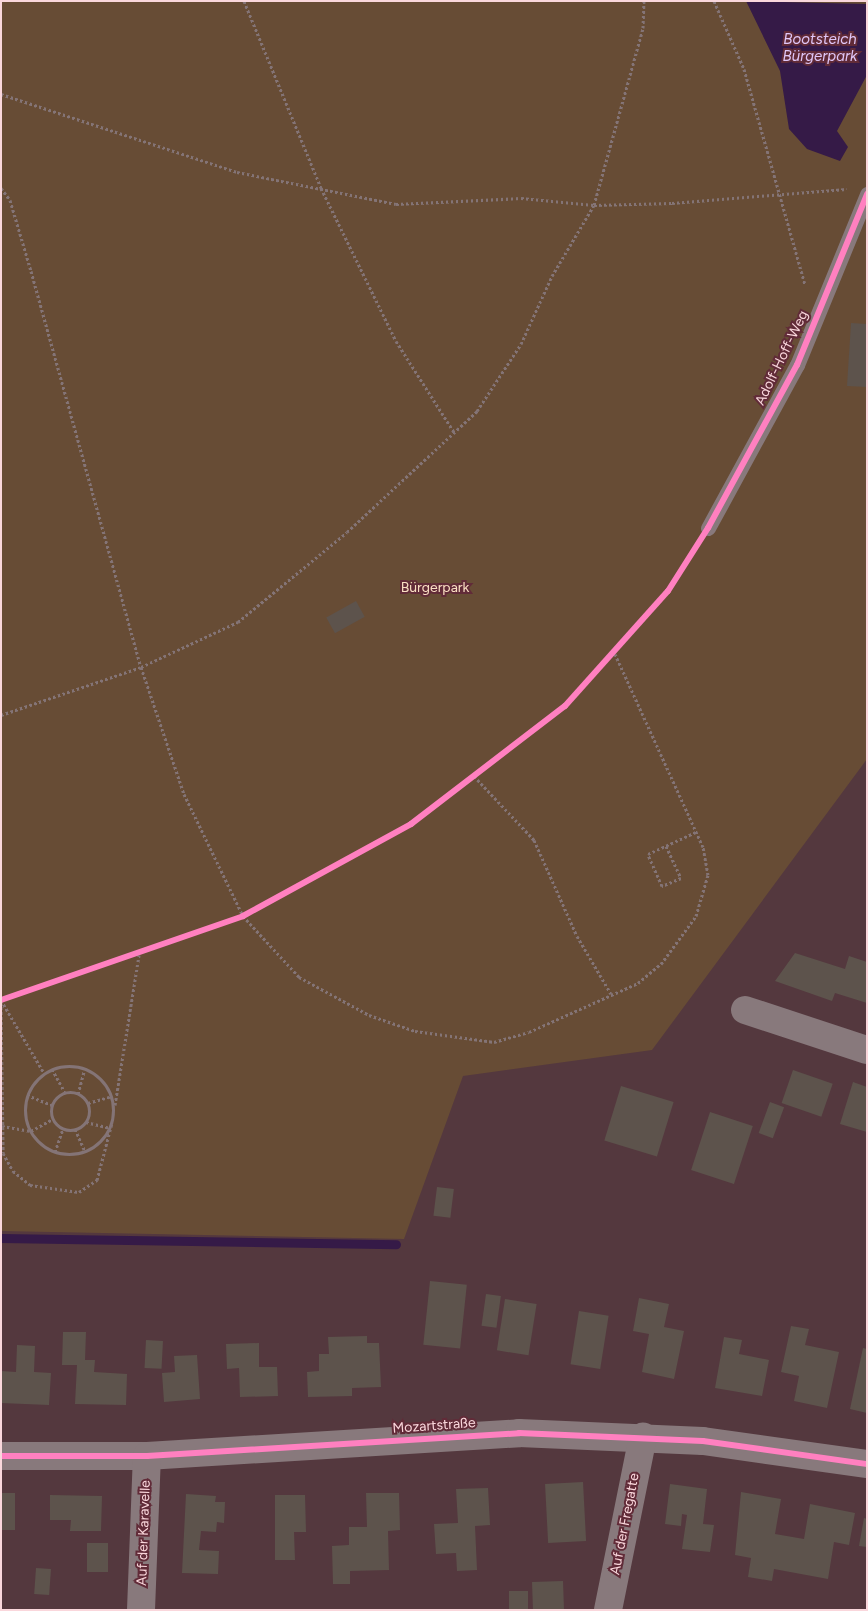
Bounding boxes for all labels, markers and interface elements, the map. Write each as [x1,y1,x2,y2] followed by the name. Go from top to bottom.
[783,30,857,65] water label: Bootsteich Bürgerpark
[752,308,812,408] street label: Adolf-Hoff-Weg
[401,580,469,596] park label: Bürgerpark
[392,1415,476,1437] street label: Mozartstraße
[607,1472,643,1576] street label: Auf der Fregatte
[134,1480,154,1586] street label: Auf der Karavelle

